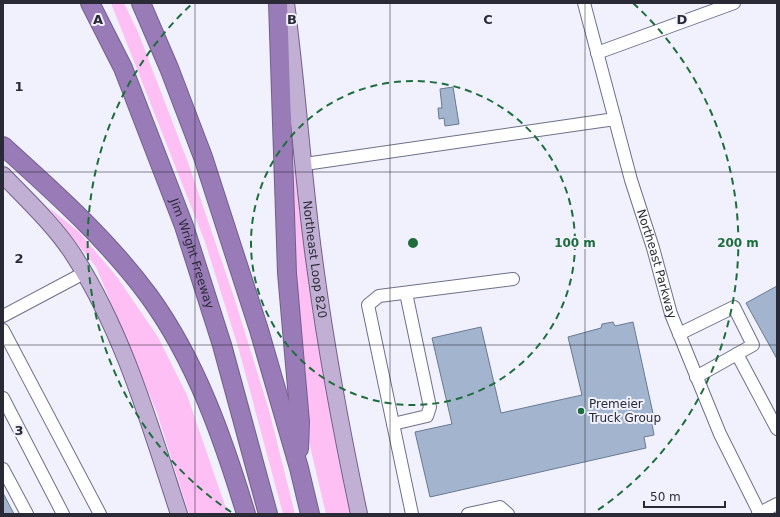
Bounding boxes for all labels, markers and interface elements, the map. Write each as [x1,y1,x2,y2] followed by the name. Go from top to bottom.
[93,12,103,27] text: A
[287,12,297,27] text: B
[483,12,493,27] text: C
[677,12,688,27] text: D
[14,79,24,94] text: 1
[167,195,217,311] street label: Jim Wright Freeway
[300,200,329,319] street label: Northeast Loop 820
[634,207,679,321] street label: Northeast Parkway
[406,236,420,250] centre of rings
[554,236,596,250] text: 100 m
[717,236,759,250] text: 200 m
[14,251,24,266] text: 2
[588,397,661,425] place label: Premeier Truck Group
[576,406,586,416] marker: Premeier Truck Group
[14,423,24,438] text: 3
[644,483,725,509] scale bar
[650,490,681,504] text: 50 m

